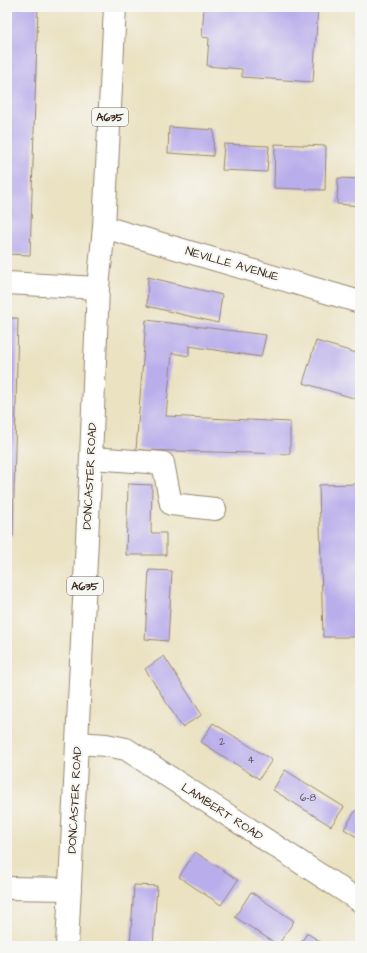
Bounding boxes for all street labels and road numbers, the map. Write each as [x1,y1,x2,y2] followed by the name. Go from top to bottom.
[92,108,128,126] road number: A635
[183,243,281,285] street label: NEVILLE AVENUE
[79,422,101,530] street label: DONCASTER ROAD
[67,577,103,595] road number: A635
[64,746,86,854] street label: DONCASTER ROAD
[178,779,266,845] street label: LAMBERT ROAD

